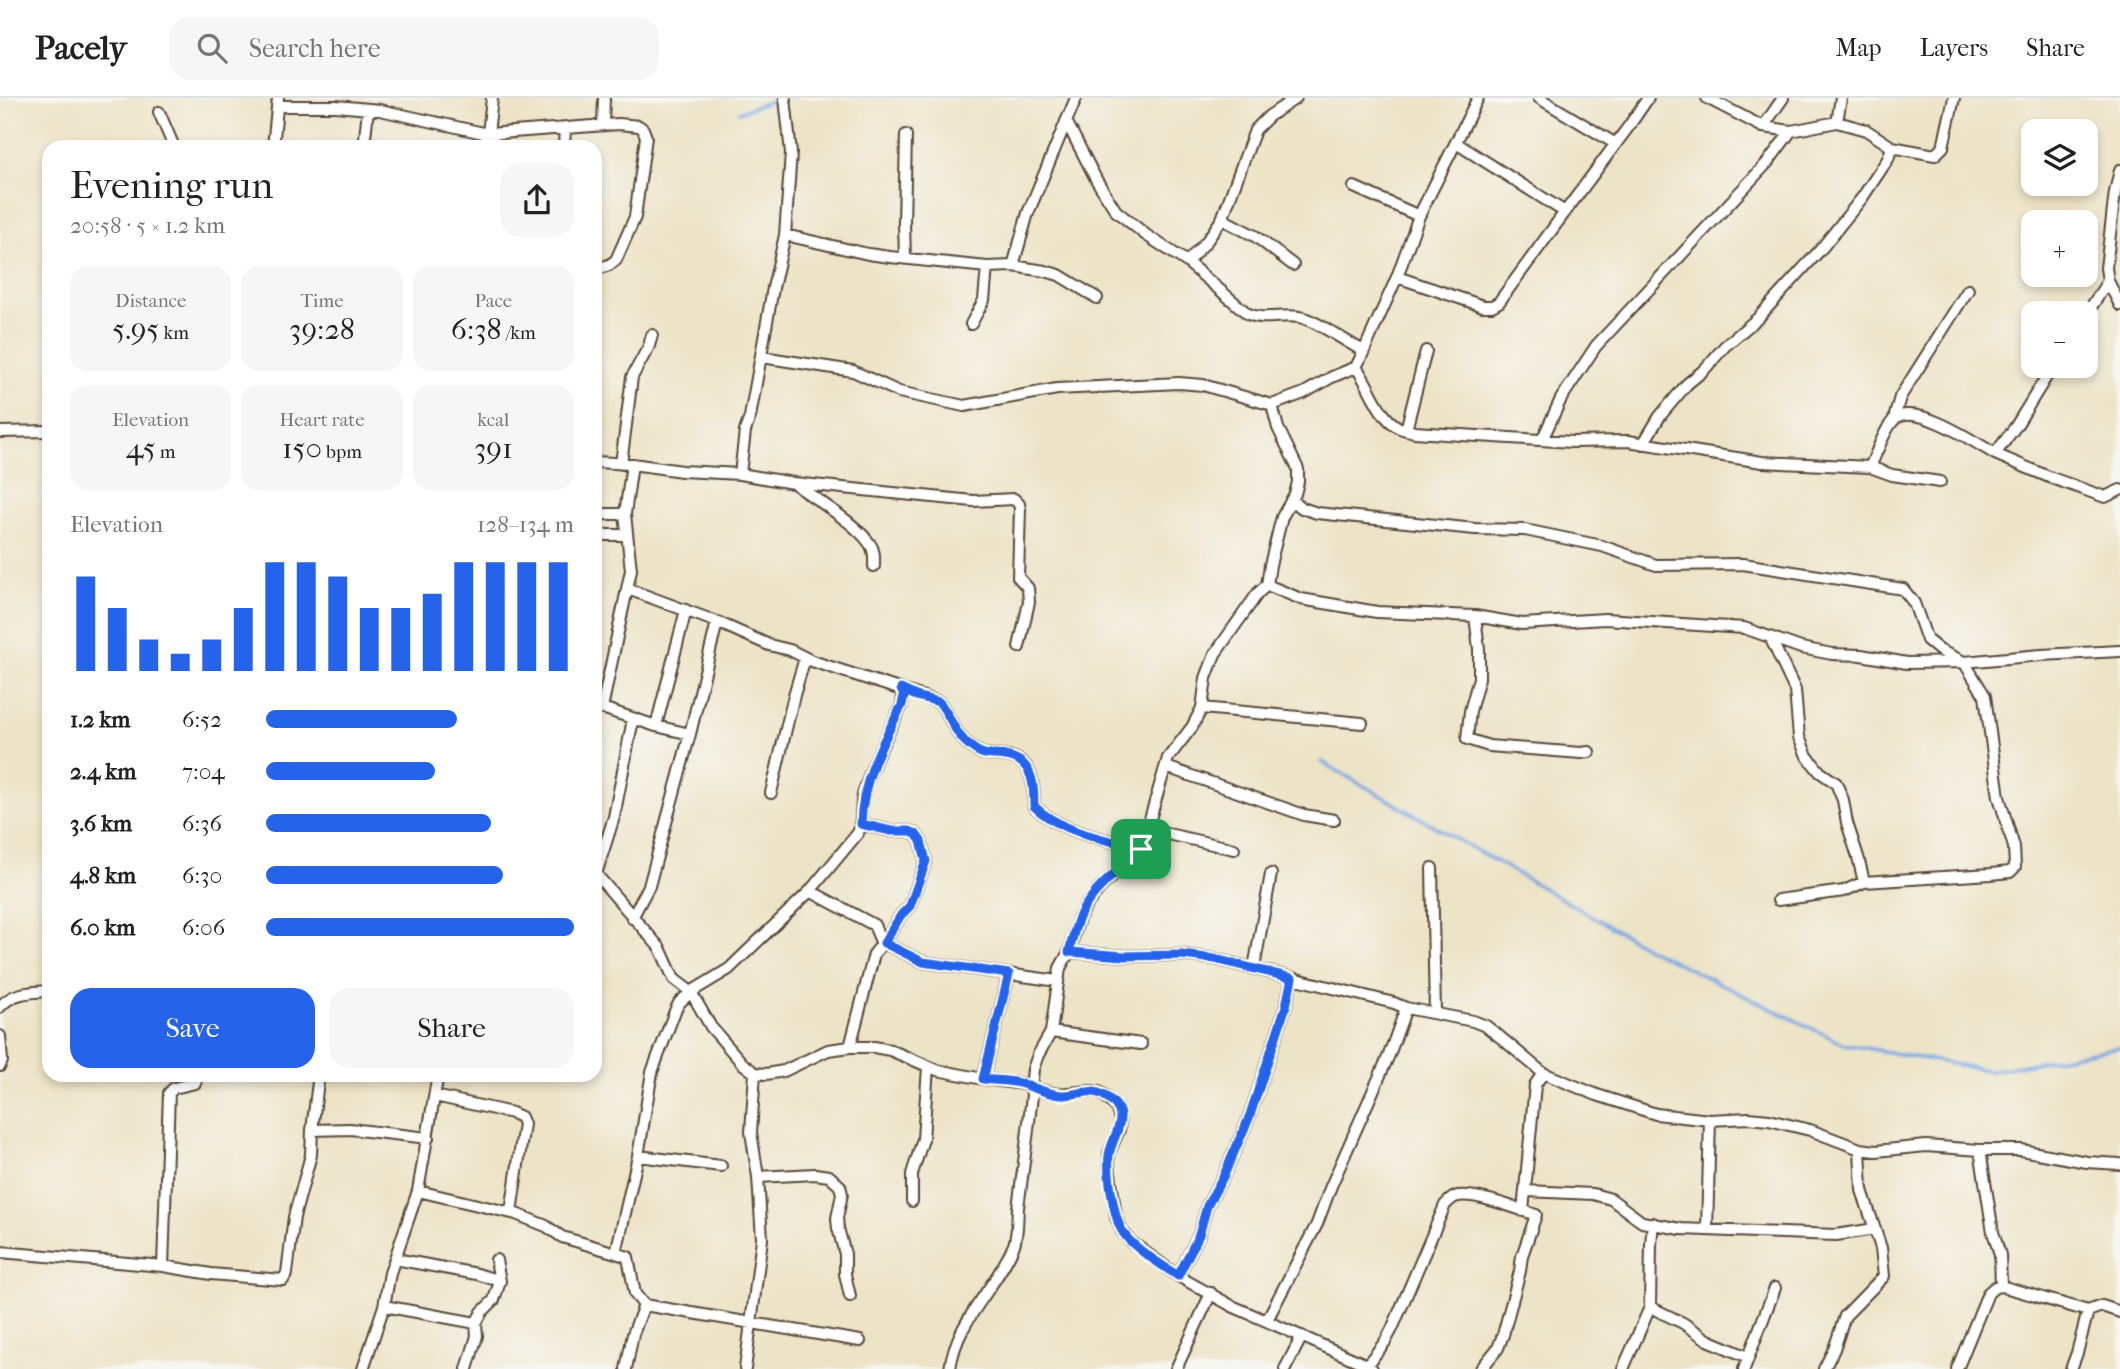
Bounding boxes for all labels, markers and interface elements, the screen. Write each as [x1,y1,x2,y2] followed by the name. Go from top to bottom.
[169,17,659,80] search box
[35,29,127,68] text: Pacely
[193,29,231,67] icon: search
[249,33,381,64] text: Search here
[1836,34,1882,62] text: Map
[1920,34,1988,62] text: Layers
[2026,34,2085,62] text: Share
[2021,119,2098,378] map controls
[2021,119,2098,196] button: layers
[70,163,273,208] text: Evening run
[500,163,574,237] button: share
[2021,210,2098,287] button: +
[70,212,225,239] text: 20:58 · 5 × 1.2 km
[115,290,186,312] text: Distance
[300,290,344,312] text: Time
[474,290,512,312] text: Pace
[2021,301,2098,378] button: −
[112,312,159,347] text: 5.95
[289,312,355,347] text: 39:28
[451,312,502,347] text: 6:38
[159,322,189,344] text: km
[502,322,536,344] text: /km
[112,409,189,431] text: Elevation
[279,409,365,431] text: Heart rate
[477,409,509,431] text: kcal
[126,431,156,466] text: 45
[282,431,322,466] text: 150
[474,431,513,466] text: 391
[156,441,176,463] text: m
[322,441,362,463] text: bpm
[70,511,163,538] text: Elevation
[477,511,574,538] text: 128–134 m
[70,706,130,733] text: 1.2 km
[182,706,222,733] text: 6:52
[70,758,136,785] text: 2.4 km
[182,758,225,785] text: 7:04
[70,810,132,837] text: 3.6 km
[182,810,222,837] text: 6:36
[1111,819,1171,879] pin
[1122,830,1160,868] icon: arrive
[70,862,136,889] text: 4.8 km
[182,862,222,889] text: 6:30
[70,914,135,941] text: 6.0 km
[182,914,225,941] text: 6:06
[70,988,315,1068] button: Save
[329,988,574,1068] button: Share

